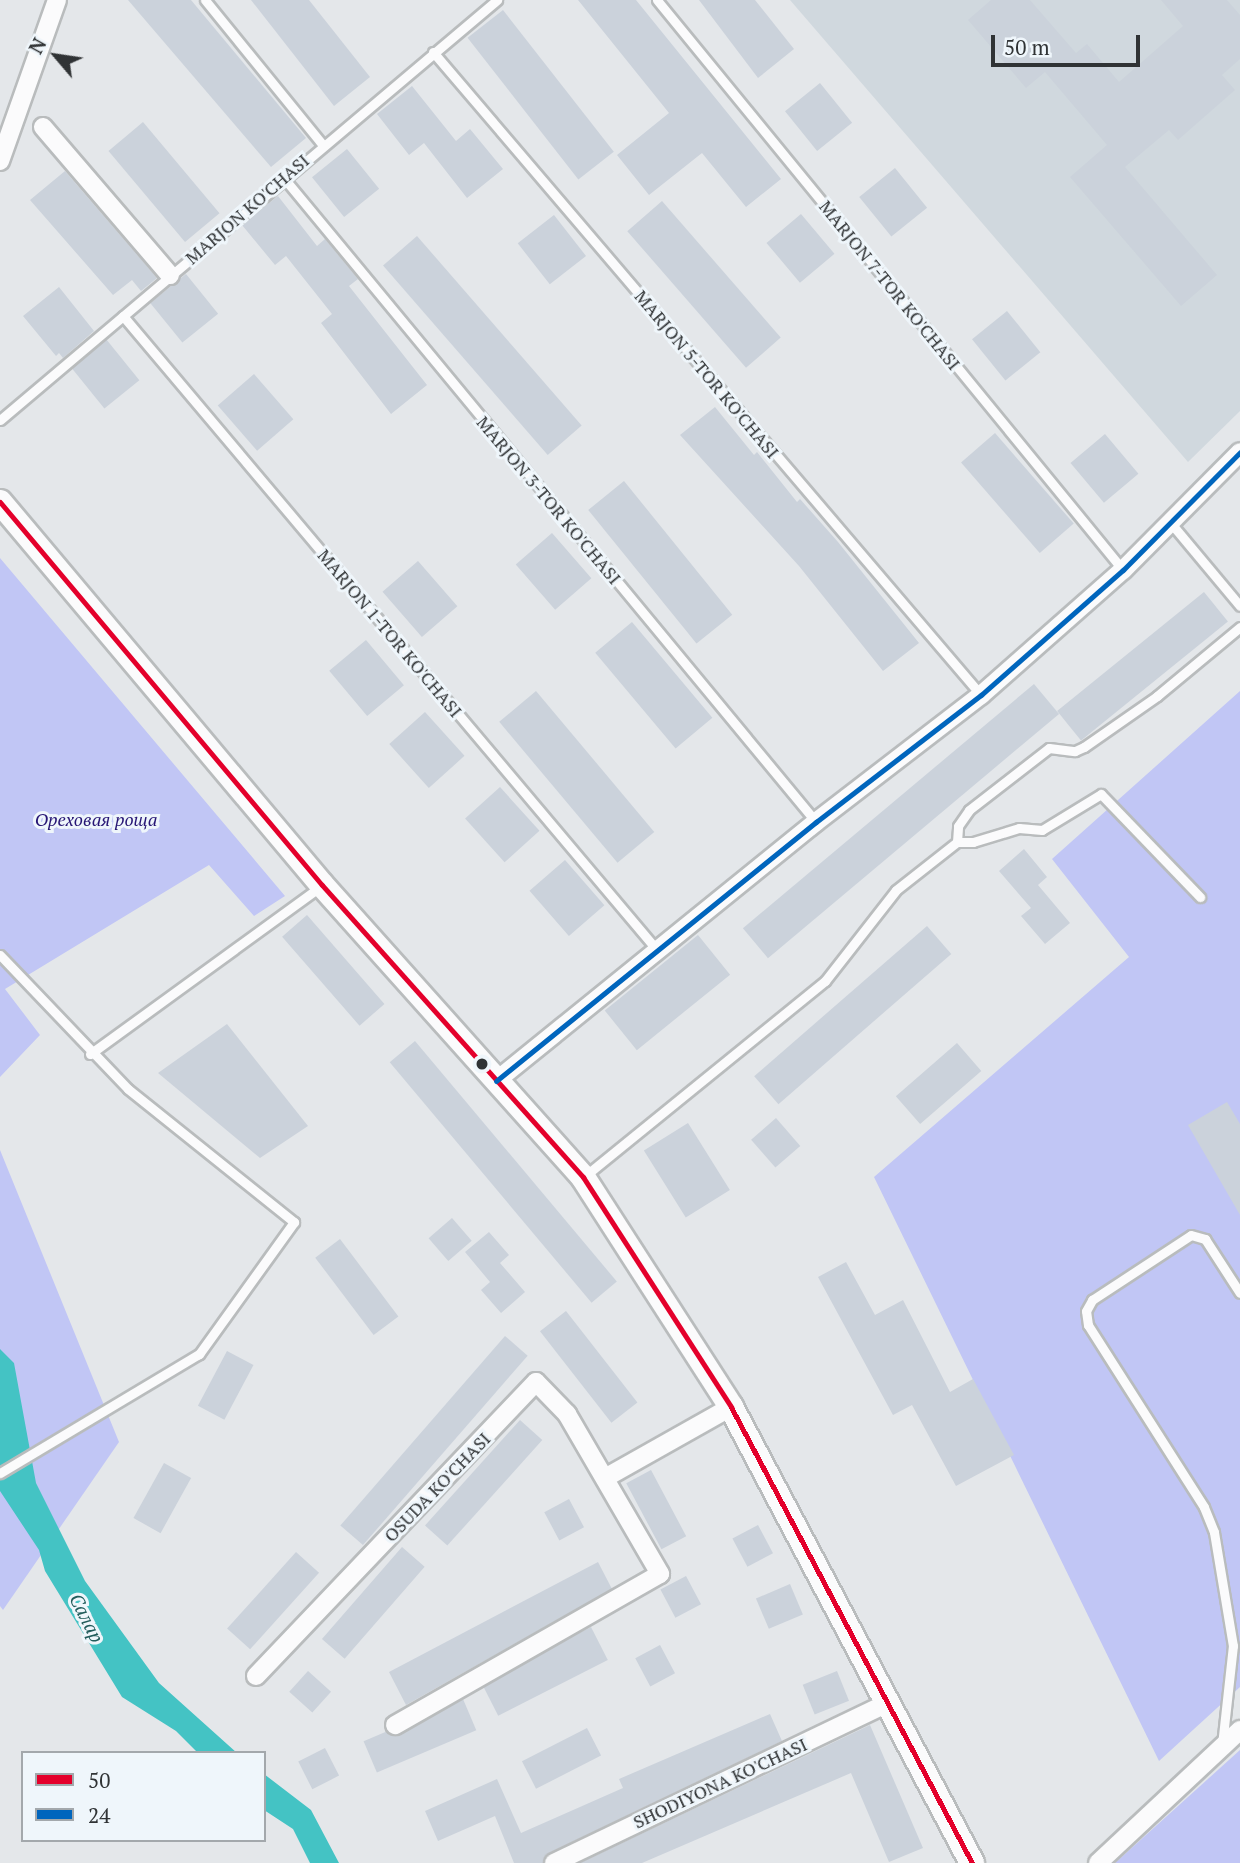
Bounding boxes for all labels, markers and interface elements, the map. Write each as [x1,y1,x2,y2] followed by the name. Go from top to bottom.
[21,21,91,91] north arrow
[995,21,1144,65] scale bar
[23,33,52,58] text: N
[1004,33,1050,61] text: 50 m
[181,149,313,269] street label: MARJON KO'CHASI
[815,196,965,374] street label: MARJON 7-TOR KO'CHASI
[630,286,784,462] street label: MARJON 5-TOR KO'CHASI
[472,412,626,588] street label: MARJON 3-TOR KO'CHASI
[313,545,467,721] street label: MARJON 1-TOR KO'CHASI
[35,808,157,830] park label: Ореховая роща
[475,1057,489,1071] unlabelled marker
[379,1428,495,1546] street label: OSUDA KO'CHASI
[65,1590,109,1646] water label: Салар
[630,1733,810,1833] street label: SHODIYONA KO'CHASI
[21,1751,266,1842] legend
[88,1766,110,1794] text: 50
[88,1801,110,1829] text: 24

